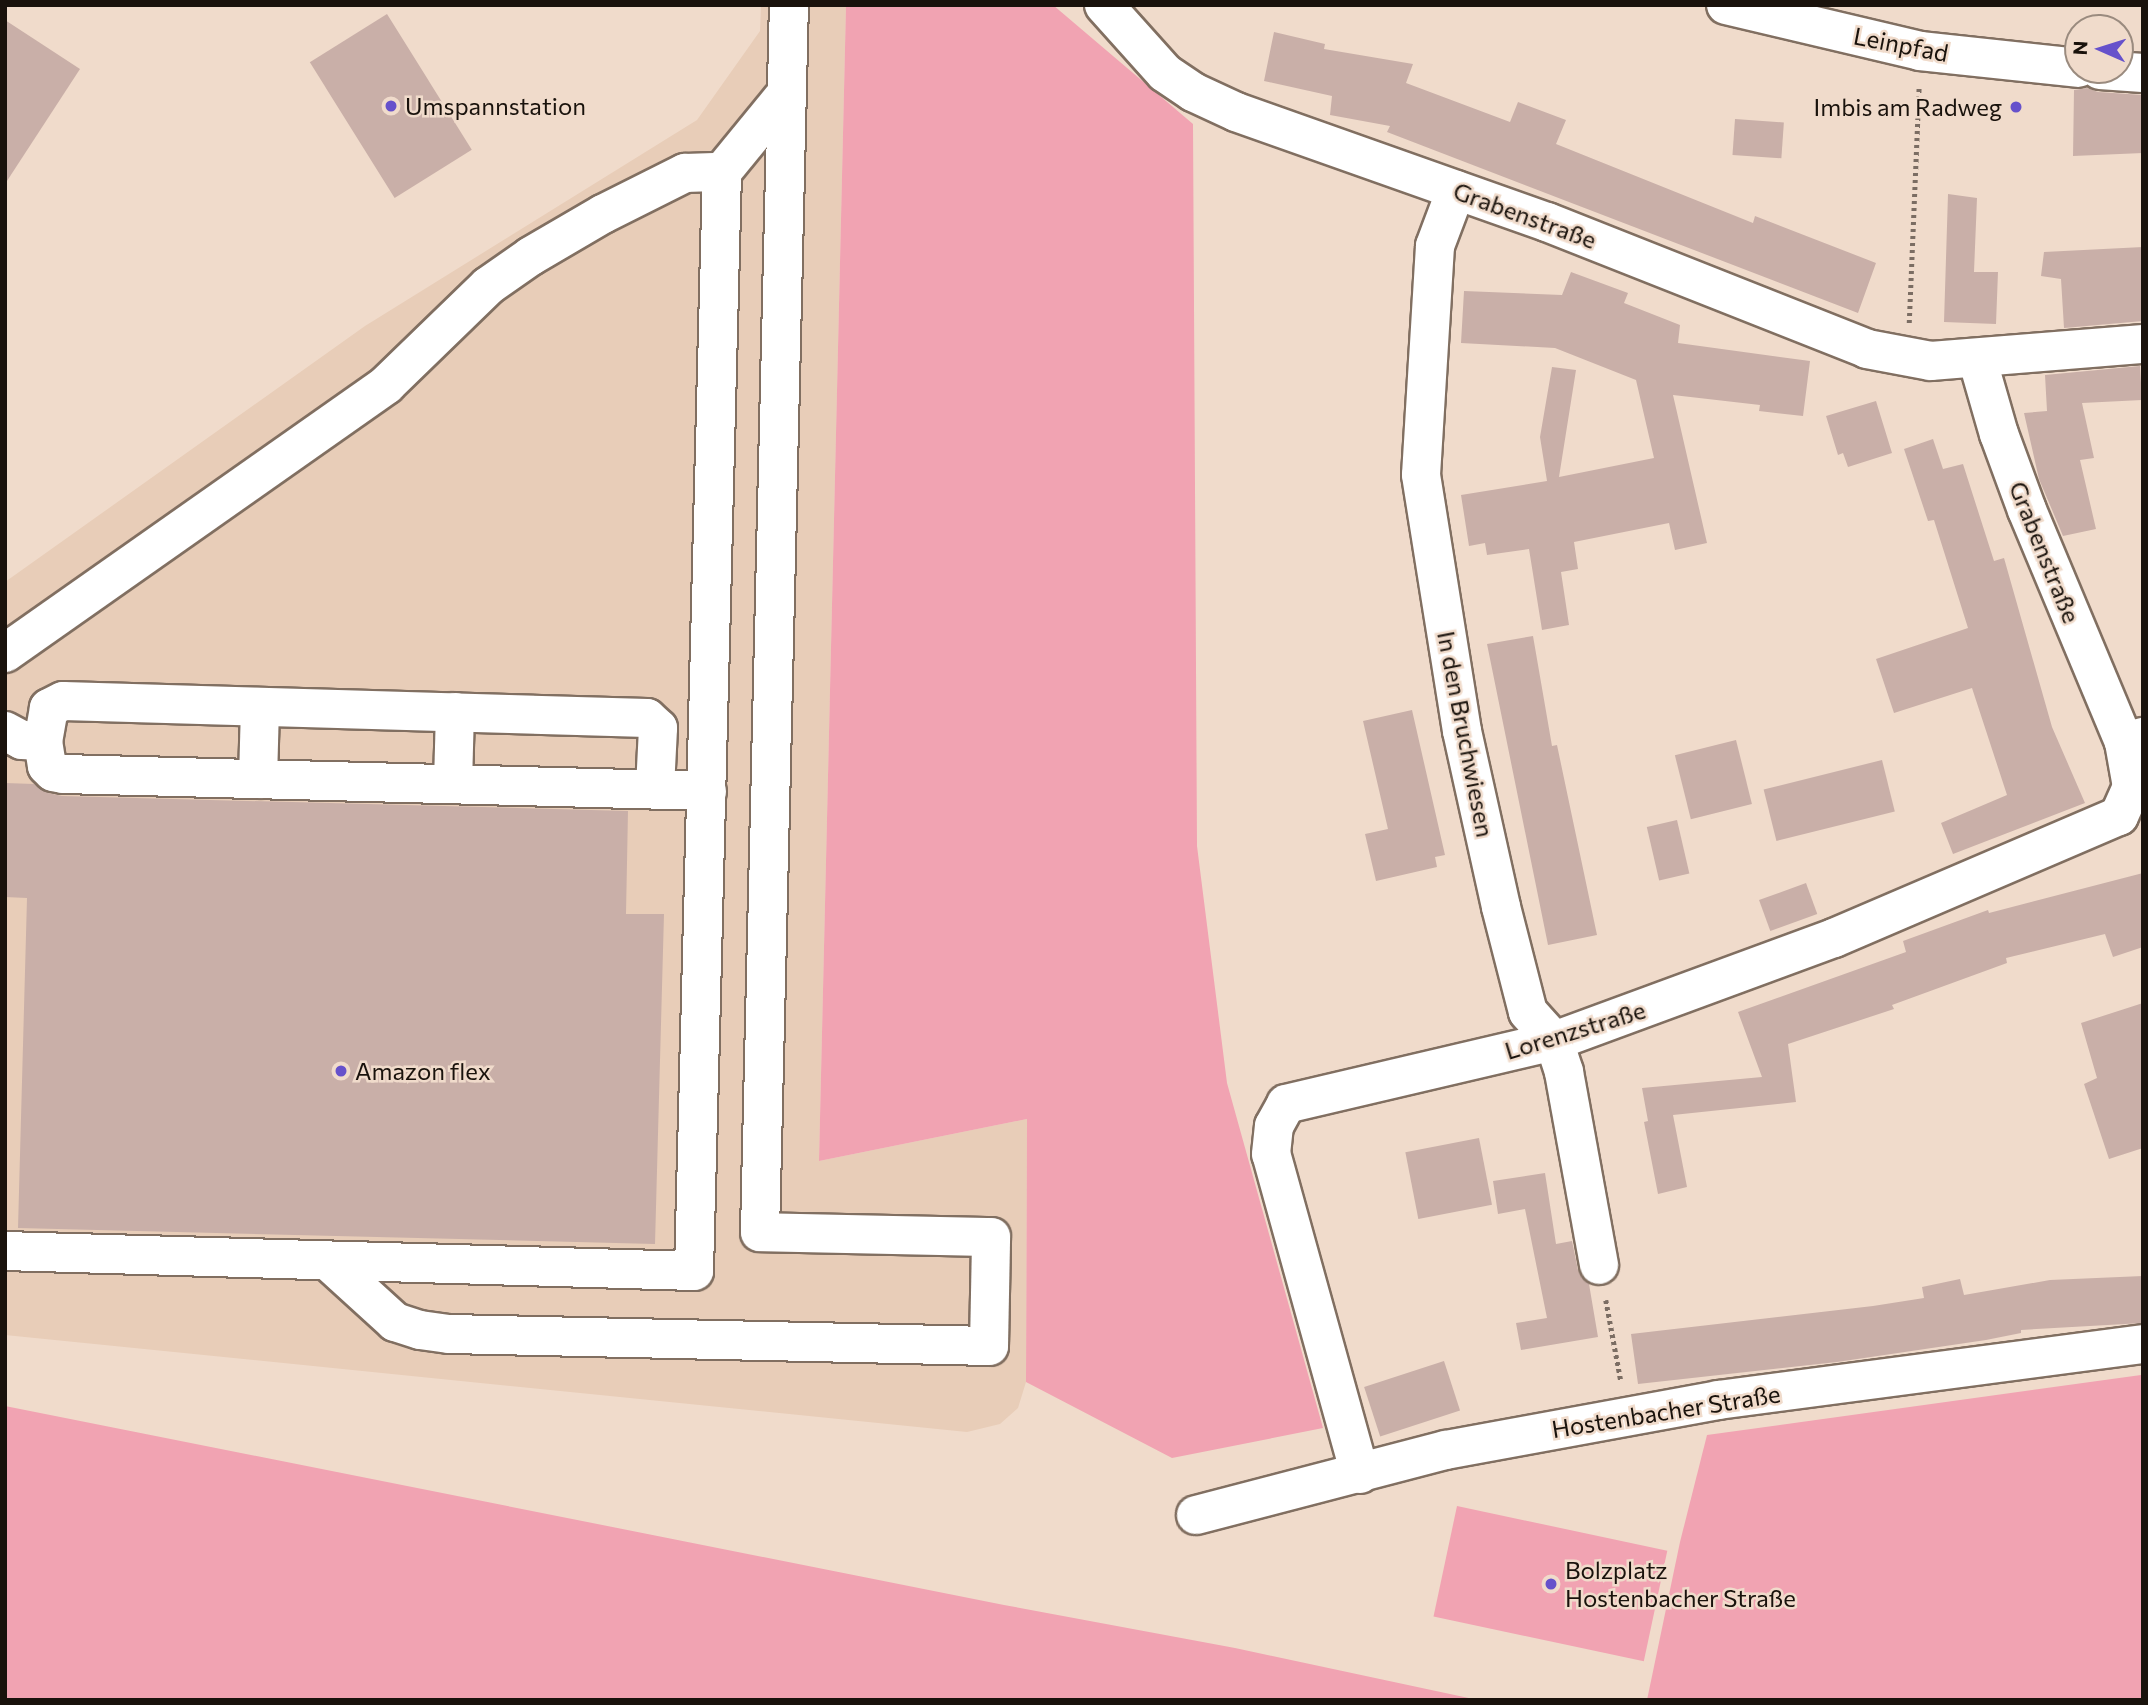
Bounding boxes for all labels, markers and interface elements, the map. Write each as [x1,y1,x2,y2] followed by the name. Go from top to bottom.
[2064,14,2134,84] north arrow
[1851,21,1951,67] street label: Leinpfad
[2068,40,2091,56] text: N
[405,92,586,120] place label: Umspannstation
[1814,93,2002,121] place label: Imbis am Radweg
[383,98,399,114] marker: Umspannstation
[2008,99,2024,115] marker: Imbis am Radweg
[1450,176,1600,254] street label: Grabenstraße
[2004,477,2086,627] street label: Grabenstraße
[1432,629,1500,839] street label: In den Bruchwiesen
[1501,995,1649,1065] street label: Lorenzstraße
[355,1057,491,1085] place label: Amazon flex
[333,1063,349,1079] marker: Amazon flex
[1550,1379,1782,1443] street label: Hostenbacher Straße
[1565,1556,1796,1612] place label: Bolzplatz Hostenbacher Straße
[1543,1576,1559,1592] marker: Bolzplatz Hostenbacher Straße

